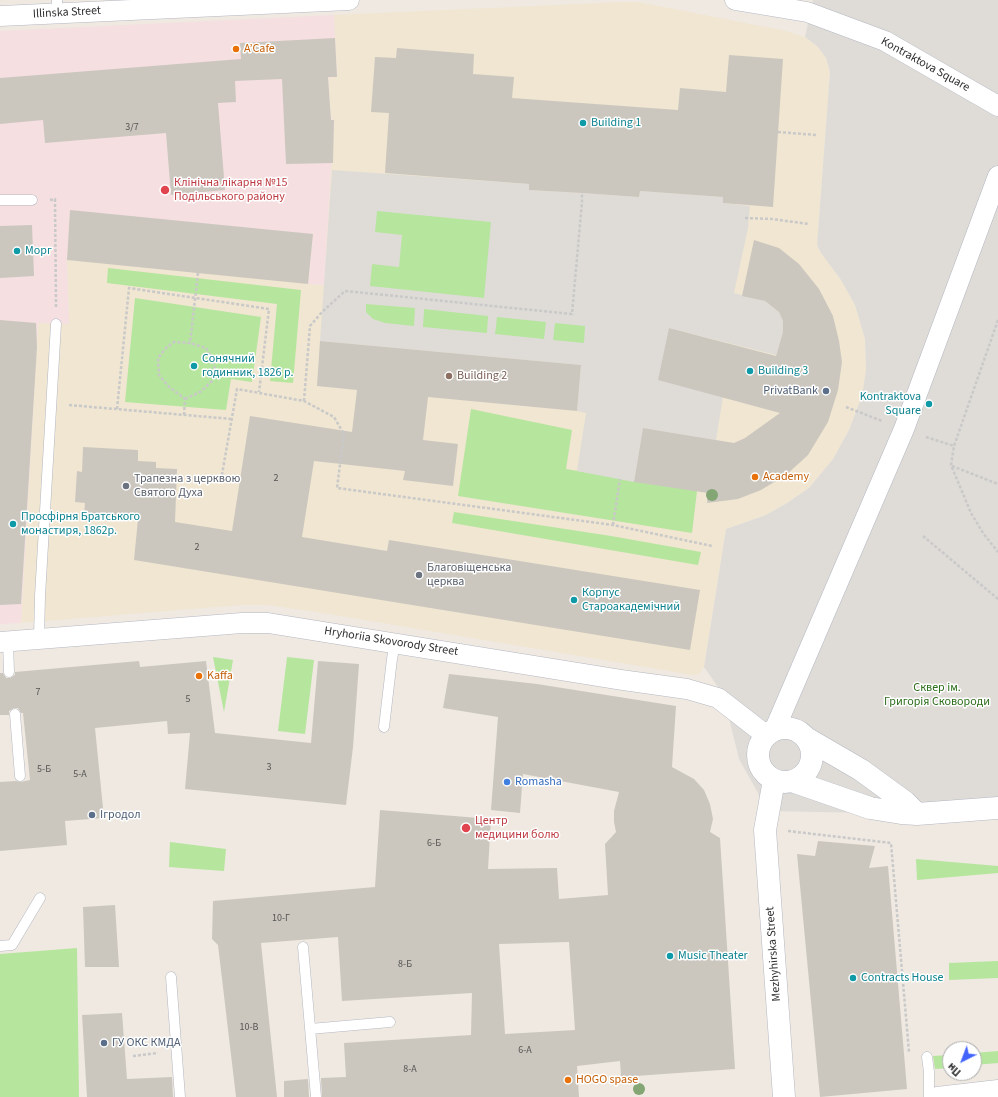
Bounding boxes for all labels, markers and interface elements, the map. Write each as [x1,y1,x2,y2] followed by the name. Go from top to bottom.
[33,4,101,22] street label: Illinska Street
[878,35,972,95] street label: Kontraktova Square
[244,42,275,56] place label: A’Cafe
[231,44,241,54] marker: A’Cafe
[591,116,641,130] place label: Building 1
[578,118,588,128] marker: Building 1
[125,122,139,134] house number: 3/7
[174,176,287,204] place label: Клінічна лікарня №15 Подільського району
[159,184,171,196] marker: Клінічна лікарня №15 Подільського району
[25,244,52,258] place label: Морг
[12,246,22,256] marker: Морг
[202,352,293,380] place label: Сонячний годинник, 1826 р.
[189,361,199,371] marker: Сонячний годинник, 1826 р.
[758,364,808,378] place label: Building 3
[745,366,755,376] marker: Building 3
[457,369,507,383] place label: Building 2
[444,371,454,381] marker: Building 2
[763,384,818,398] place label: PrivatBank
[821,386,831,396] marker: PrivatBank
[860,390,921,418] place label: Kontraktova Square
[924,399,934,409] marker: Kontraktova Square
[763,470,809,484] place label: Academy
[134,472,240,500] place label: Трапезна з церквою Святого Духа
[750,472,760,482] marker: Academy
[274,473,278,485] house number: 2
[121,481,131,491] marker: Трапезна з церквою Святого Духа
[21,510,140,538] place label: Просфірня Братського монастиря, 1862р.
[8,519,18,529] marker: Просфірня Братського монастиря, 1862р.
[195,542,199,554] house number: 2
[427,561,511,589] place label: Благовіщенська церква
[414,570,424,580] marker: Благовіщенська церква
[582,586,680,614] place label: Корпус Староакадемічний
[569,595,579,605] marker: Корпус Староакадемічний
[323,624,459,660] street label: Hryhoriia Skovorody Street
[207,669,233,683] place label: Kaffa
[194,671,204,681] marker: Kaffa
[884,681,990,709] park label: Сквер ім. Григорія Сковороди
[36,687,40,699] house number: 7
[186,694,190,706] house number: 5
[267,762,271,774] house number: 3
[37,764,51,776] house number: 5-Б
[73,769,87,781] house number: 5-А
[515,775,562,789] place label: Romasha
[502,777,512,787] marker: Romasha
[100,808,141,822] place label: Ігродол
[87,810,97,820] marker: Ігродол
[475,814,559,842] place label: Центр медицини болю
[460,822,472,834] marker: Центр медицини болю
[427,838,441,850] house number: 6-Б
[764,906,784,1002] street label: Mezhyhirska Street
[272,913,290,925] house number: 10-Г
[678,949,748,963] place label: Music Theater
[665,951,675,961] marker: Music Theater
[398,959,412,971] house number: 8-Б
[861,971,943,985] place label: Contracts House
[848,973,858,983] marker: Contracts House
[240,1022,258,1034] house number: 10-В
[112,1036,180,1050] place label: ГУ ОКС КМДА
[99,1038,109,1048] marker: ГУ ОКС КМДА
[942,1041,982,1081] north arrow
[518,1045,532,1057] house number: 6-А
[944,1059,964,1080] text: Пн
[403,1064,417,1076] house number: 8-А
[576,1073,638,1087] place label: HOGO spase
[563,1075,573,1085] marker: HOGO spase

